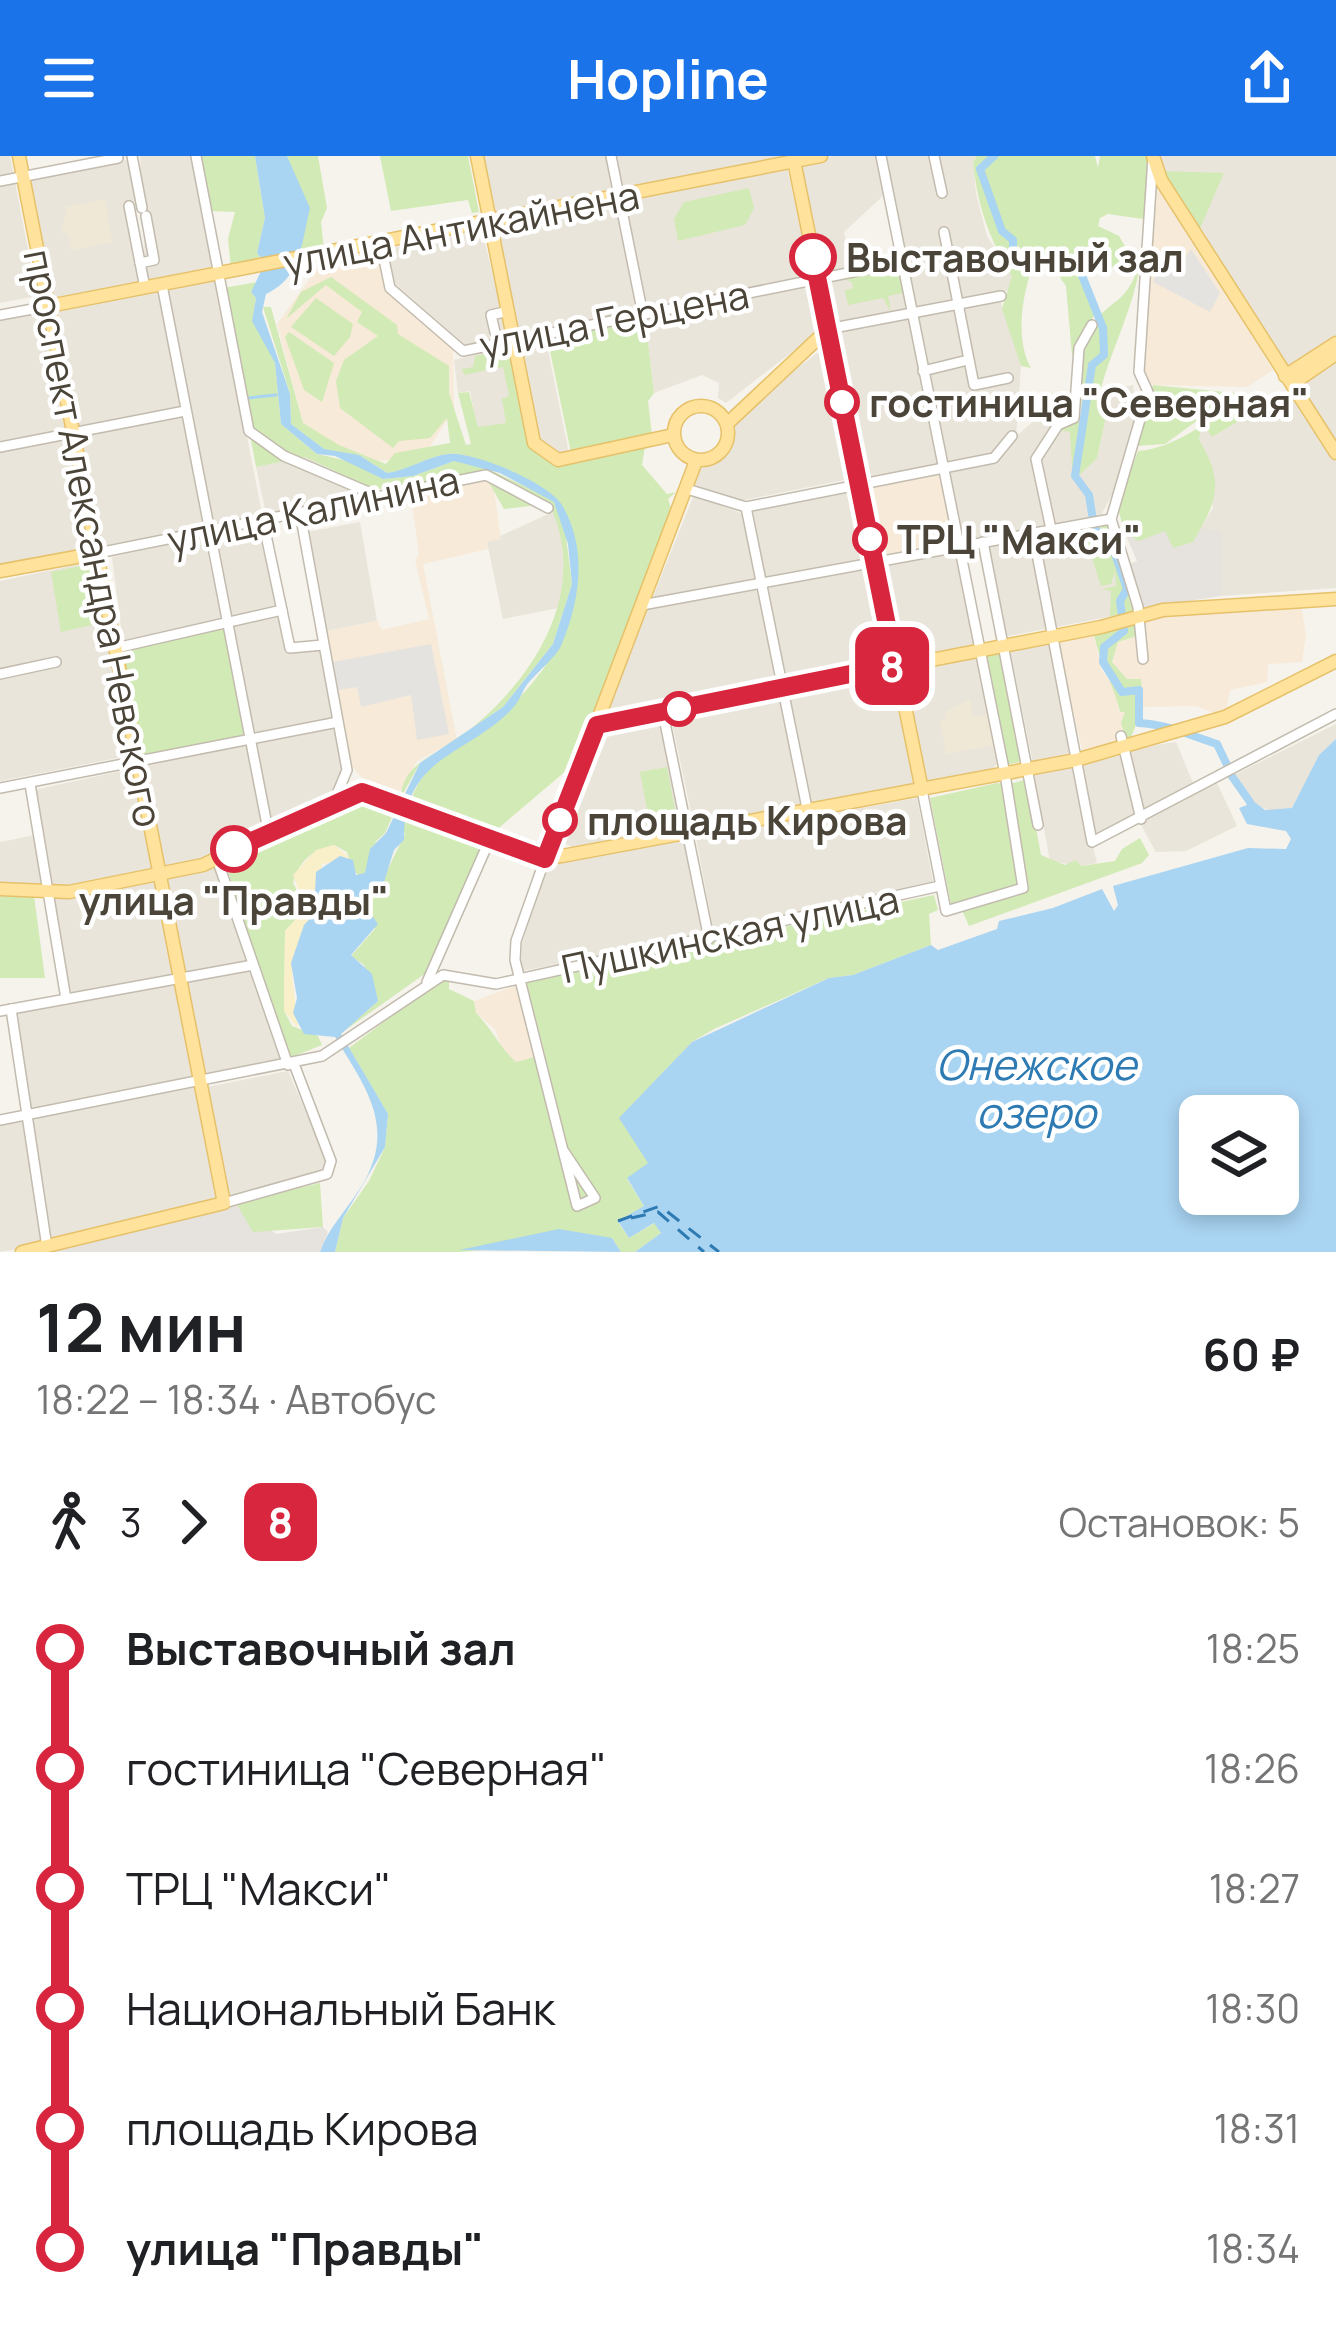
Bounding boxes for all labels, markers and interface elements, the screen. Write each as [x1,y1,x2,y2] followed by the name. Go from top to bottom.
[567,41,769,115] text: Hopline
[36,45,102,111] icon: menu
[1234,45,1300,111] icon: share
[278,167,644,289] street label: улица Антикайнена
[846,230,1184,284] place label: Выставочный зал
[791,235,835,279] marker: Выставочный зал
[11,244,177,832] street label: проспект Александра Невского
[475,266,753,372] street label: улица Герцена
[869,375,1309,429] place label: гостиница "Северная"
[826,386,858,418] marker: гостиница "Северная"
[162,452,464,566] street label: улица Калинина
[897,512,1142,566] place label: ТРЦ "Макси"
[854,523,886,555] marker: ТРЦ "Макси"
[853,627,931,705] line badge: 8
[879,637,905,695] text: 8
[663,693,695,725] unlabelled marker
[587,793,907,847] place label: площадь Кирова
[544,804,576,836] marker: площадь Кирова
[212,827,256,871] marker: улица "Правды"
[556,871,904,995] street label: Пушкинская улица
[79,873,389,927] place label: улица "Правды"
[936,1035,1139,1141] water label: Онежское озеро
[1179,1095,1299,1215] map controls
[1179,1095,1299,1215] button: layers
[36,1282,246,1372] text: 12 мин
[1203,1323,1300,1385] text: 60 ₽
[36,1372,437,1426] text: 18:22 – 18:34 · Автобус
[36,1489,102,1555] icon: walk
[160,1489,226,1555] icon: forward
[268,1493,293,1551] text: 8
[120,1495,142,1549] text: 3
[1059,1495,1300,1549] text: Остановок: 5
[126,1617,516,1679] text: Выставочный зал
[1206,1621,1300,1675] text: 18:25
[126,1737,607,1799] text: гостиница "Северная"
[1204,1741,1300,1795] text: 18:26
[126,1857,392,1919] text: ТРЦ "Макси"
[1209,1861,1300,1915] text: 18:27
[126,1977,555,2039] text: Национальный Банк
[1205,1981,1300,2035] text: 18:30
[126,2097,478,2159] text: площадь Кирова
[1214,2101,1300,2155] text: 18:31
[126,2217,484,2279] text: улица "Правды"
[1206,2221,1300,2275] text: 18:34

